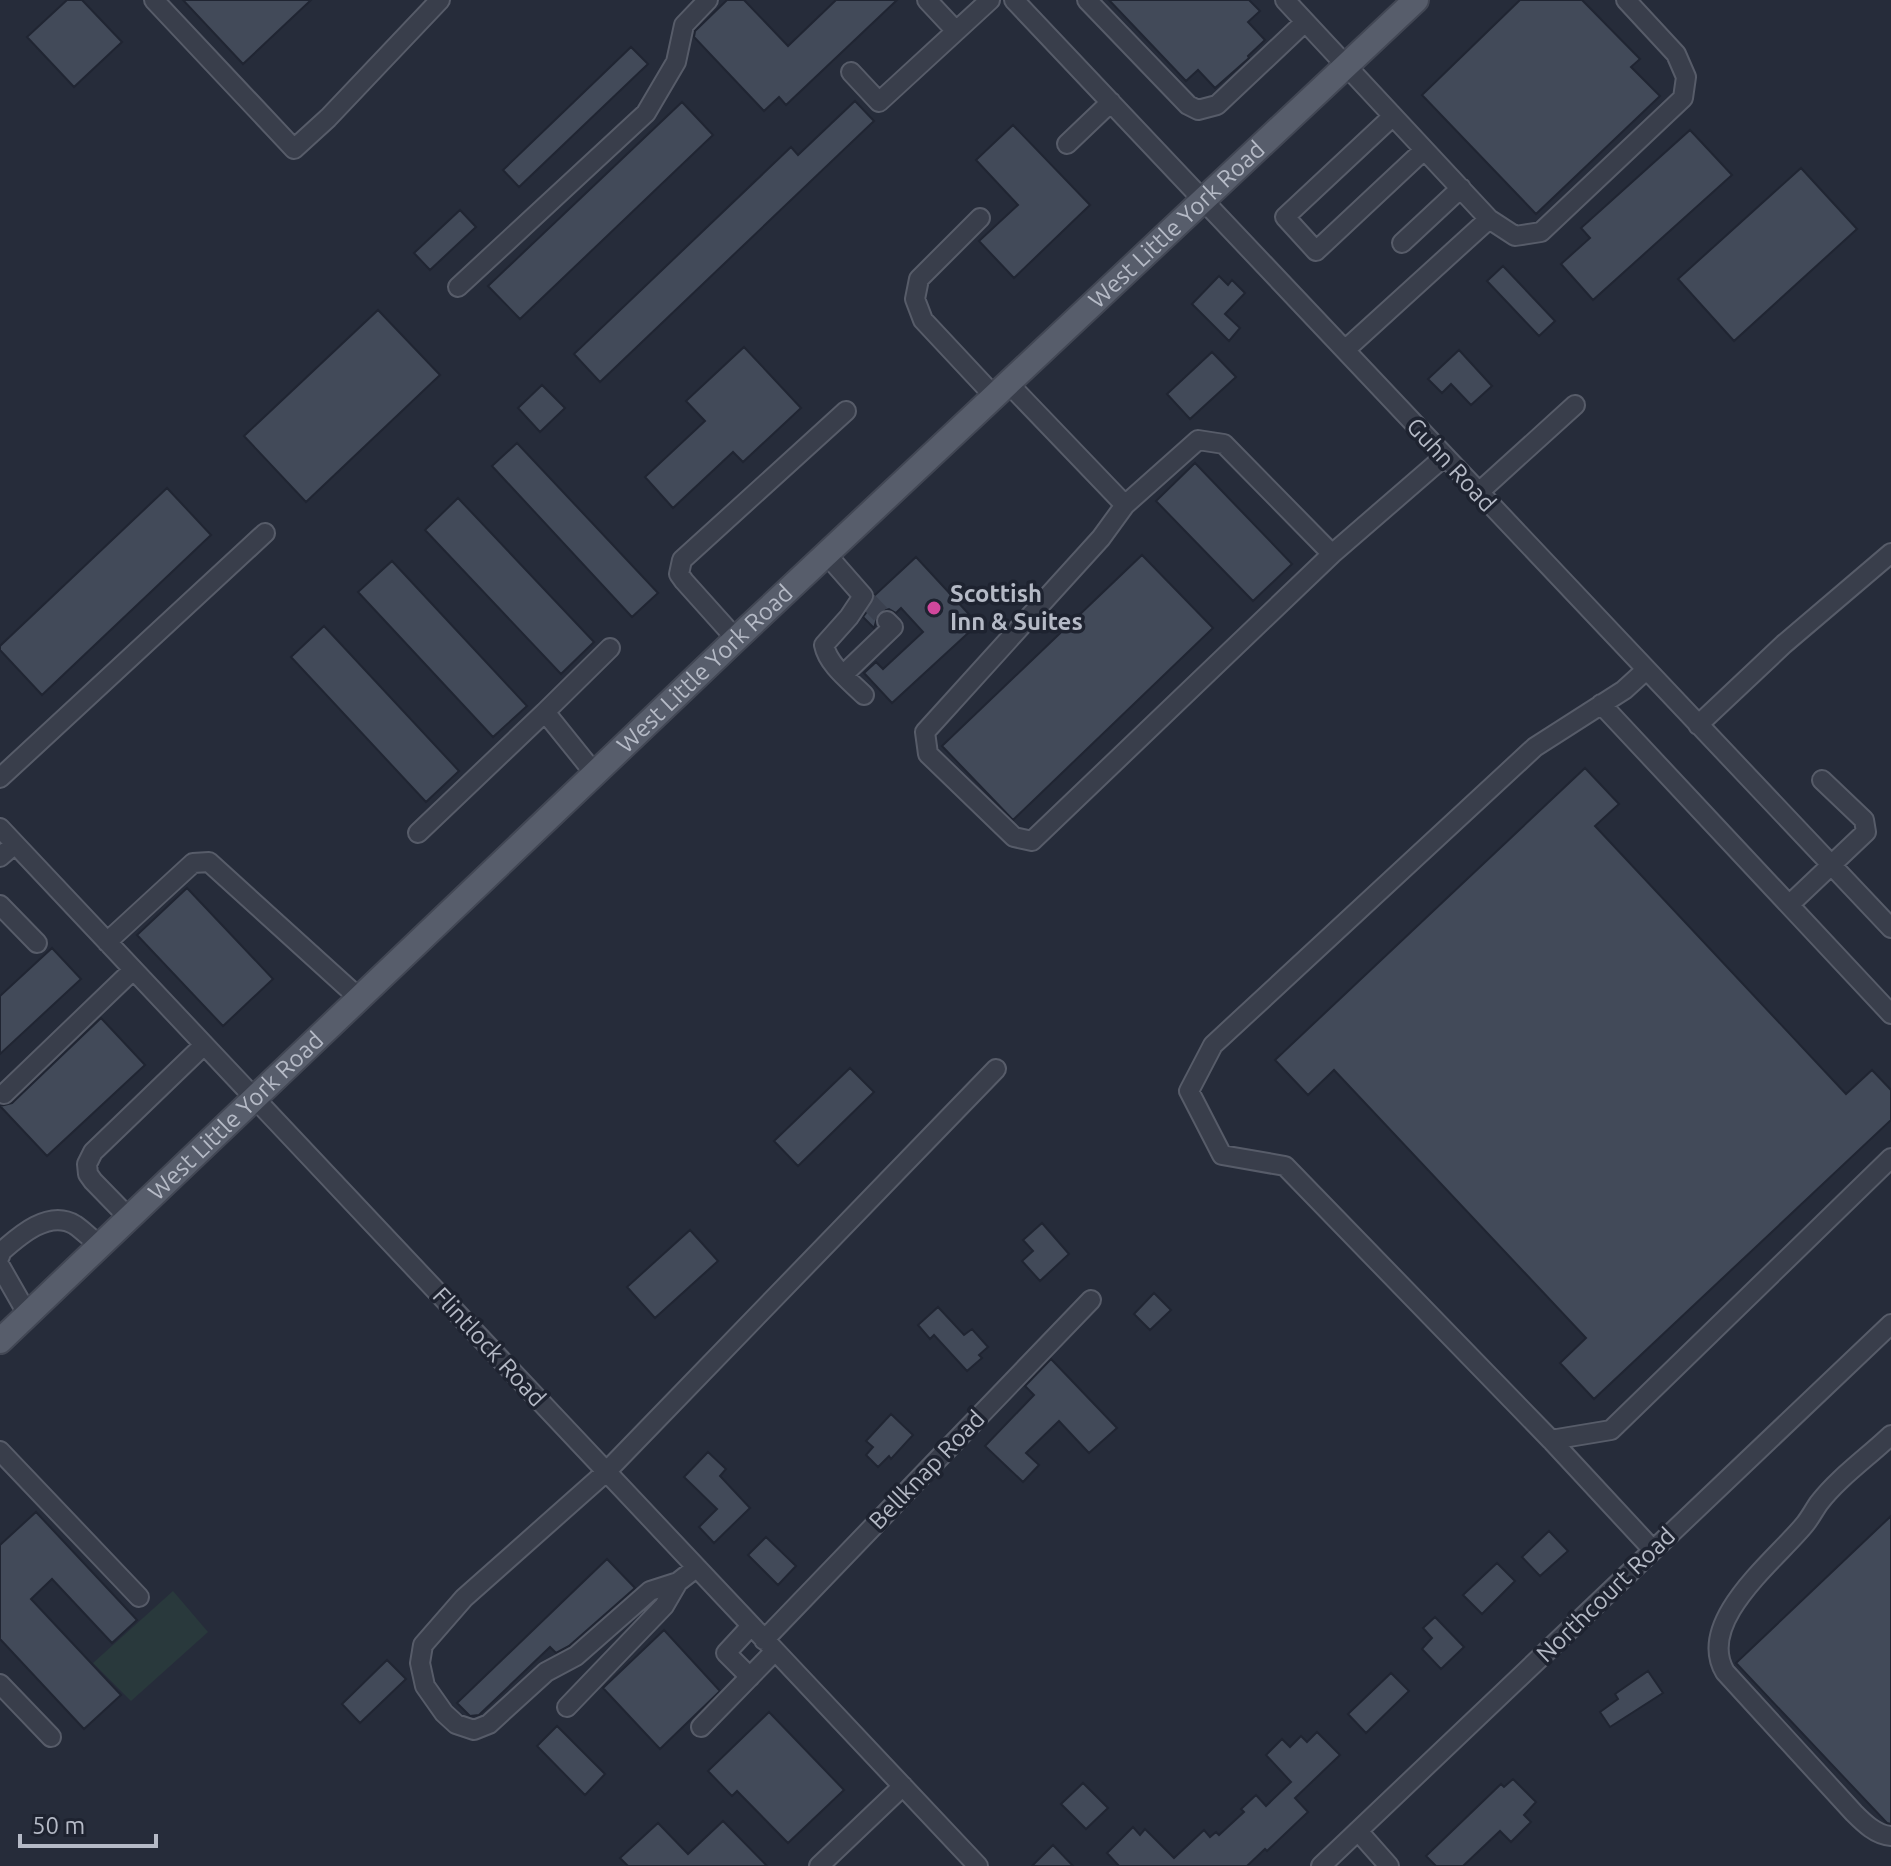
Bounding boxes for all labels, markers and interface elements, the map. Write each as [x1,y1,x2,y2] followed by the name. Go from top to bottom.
[1083,135,1270,313] street label: West Little York Road
[1401,412,1501,517] street label: Guhn Road
[611,579,798,758] street label: West Little York Road
[950,580,1083,635] place label: Scottish Inn & Suites
[925,599,943,617] marker: Scottish Inn & Suites
[143,1026,329,1205] street label: West Little York Road
[428,1282,551,1412] street label: Flintlock Road
[863,1405,990,1534] street label: Bellknap Road
[1531,1522,1680,1667] street label: Northcourt Road
[20,1798,156,1848] scale bar
[32,1812,85,1839] text: 50 m

